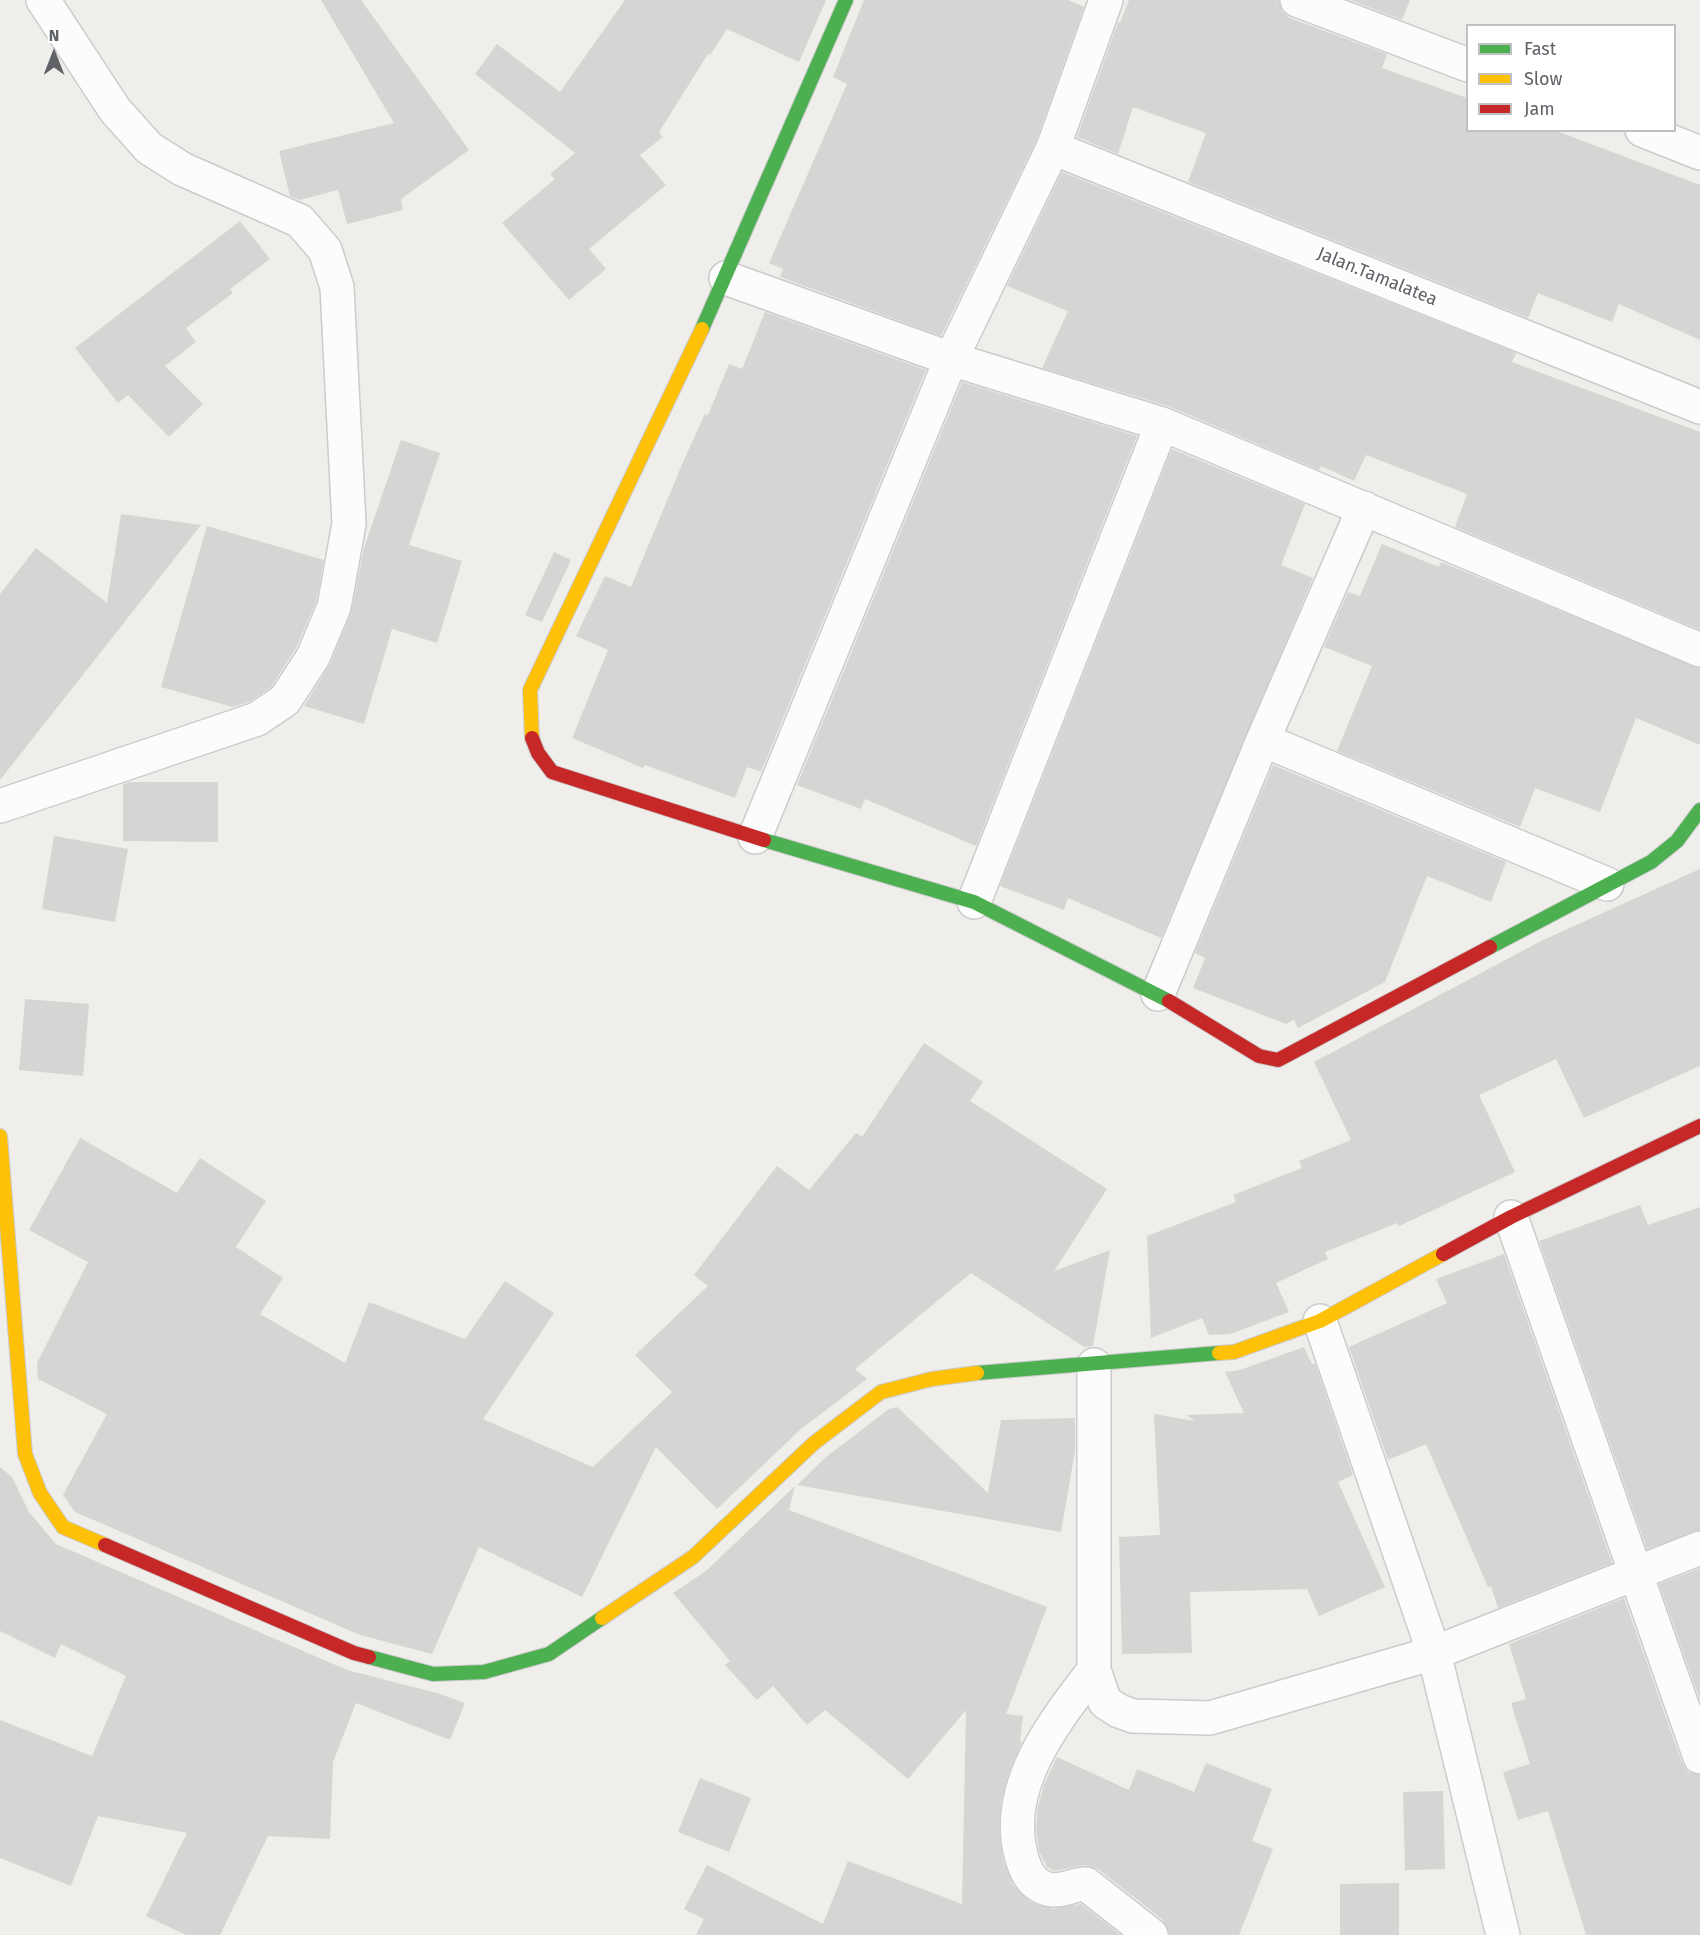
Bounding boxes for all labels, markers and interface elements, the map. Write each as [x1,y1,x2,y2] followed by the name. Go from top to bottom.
[24,24,84,84] north arrow
[1466,24,1676,132] legend
[49,26,59,45] text: N
[1524,38,1556,60] text: Fast
[1524,68,1562,90] text: Slow
[1524,98,1555,120] text: Jam
[1314,243,1440,311] street label: Jalan.Tamalatea

